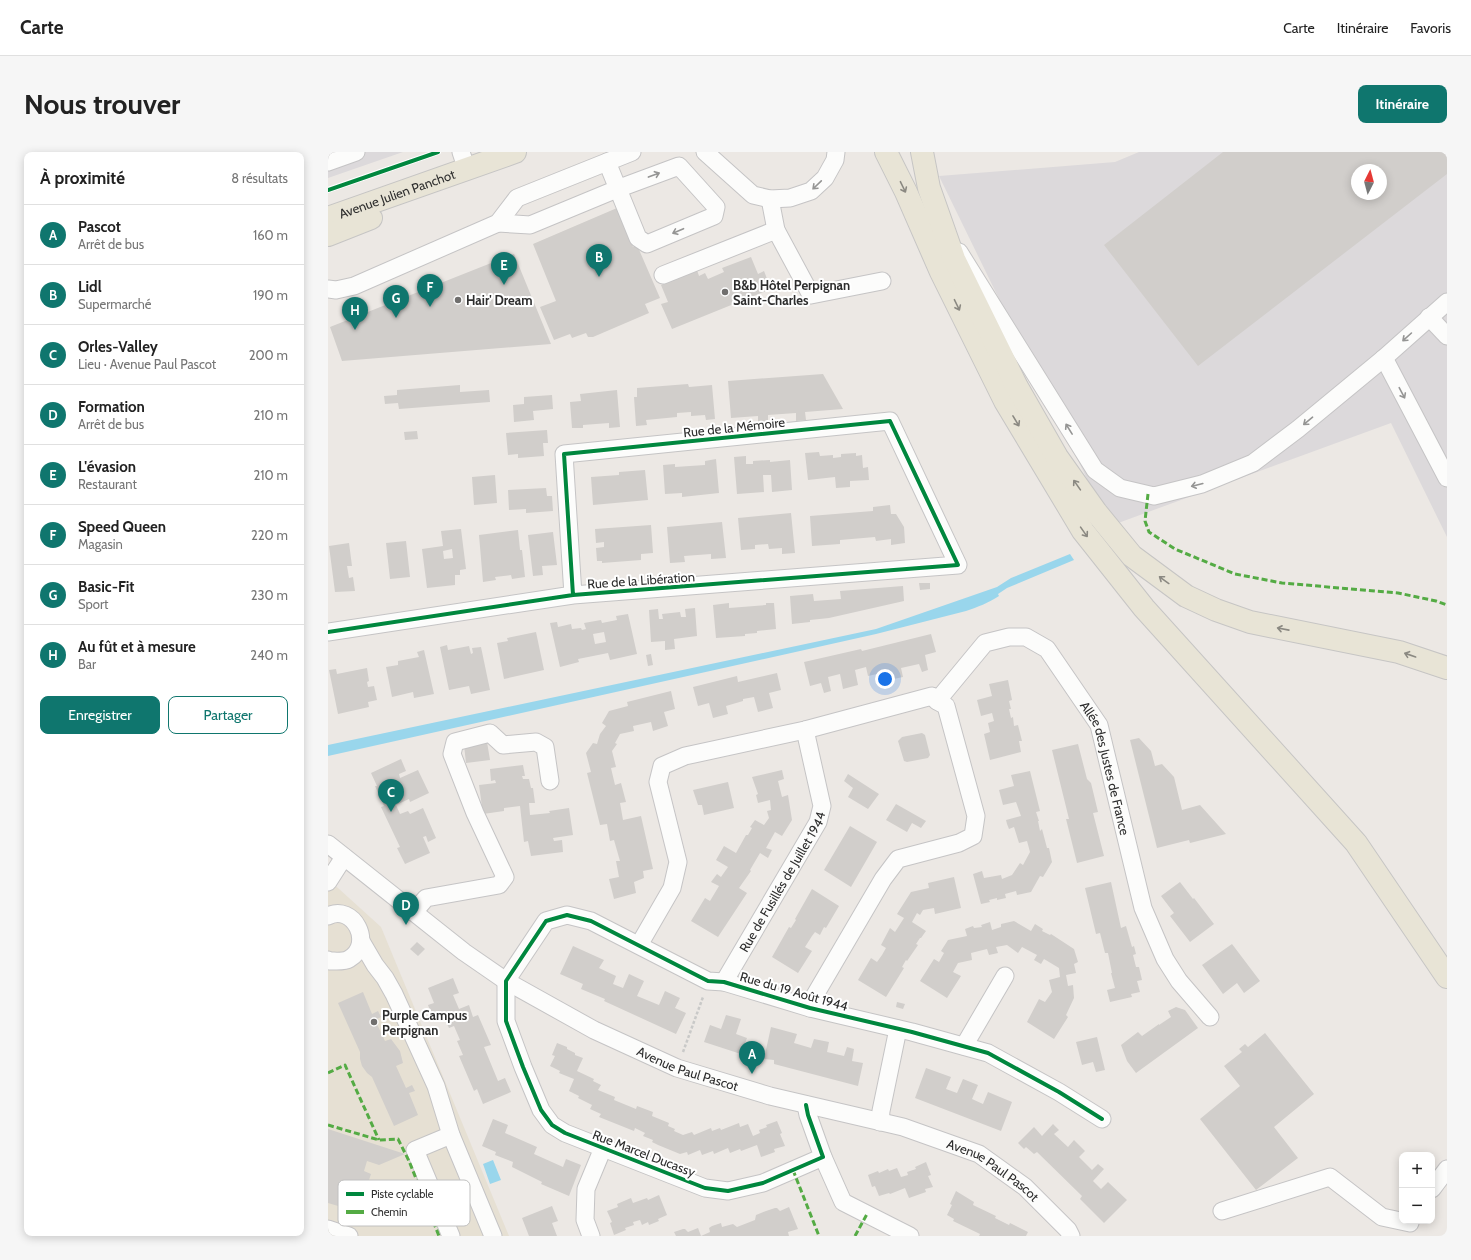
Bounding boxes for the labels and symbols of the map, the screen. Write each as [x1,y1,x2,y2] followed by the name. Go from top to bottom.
[1351,164,1387,200] north arrow
[337,166,458,222] street label: Avenue Julien Panchot
[647,171,659,179] one-way arrow
[812,180,822,190] one-way arrow
[900,181,907,193] one-way arrow
[673,228,685,235] one-way arrow
[586,244,612,277] pin: B
[491,252,517,285] pin: E
[417,274,443,307] pin: F
[733,277,850,308] place label: B&b Hôtel Perpignan Saint-Charles
[383,285,409,318] pin: G
[720,287,730,297] marker: B&b Hôtel Perpignan Saint-Charles
[466,292,532,308] place label: Hair' Dream
[453,295,463,305] marker: Hair' Dream
[342,297,368,330] pin: H
[954,299,961,311] one-way arrow
[1402,332,1412,341] one-way arrow
[1399,387,1406,399] one-way arrow
[682,414,786,440] street label: Rue de la Mémoire
[1013,415,1021,427] one-way arrow
[1303,417,1314,425] one-way arrow
[1065,423,1073,435] one-way arrow
[1073,480,1081,491] one-way arrow
[1191,482,1204,490] one-way arrow
[1080,526,1088,537] one-way arrow
[587,568,695,592] street label: Rue de la Libération
[1159,576,1170,584] one-way arrow
[1277,624,1290,632] one-way arrow
[1405,651,1417,659] one-way arrow
[875,669,895,689] your location
[1077,698,1133,837] street label: Allée des Justes de France
[378,779,404,812] pin: C
[735,810,828,955] street label: Rue de Fusillés de Juillet 1944
[393,892,419,925] pin: D
[738,968,850,1014] street label: Rue du 19 Août 1944
[382,1007,468,1038] place label: Purple Campus Perpignan
[369,1017,379,1027] marker: Purple Campus Perpignan
[739,1041,765,1074] pin: A
[635,1043,741,1094] street label: Avenue Paul Pascot
[590,1126,698,1180] street label: Rue Marcel Ducassy
[945,1135,1043,1205] street label: Avenue Paul Pascot
[338,1180,470,1226] legend
[371,1187,434,1201] text: Piste cyclable
[371,1205,408,1219] text: Chemin

